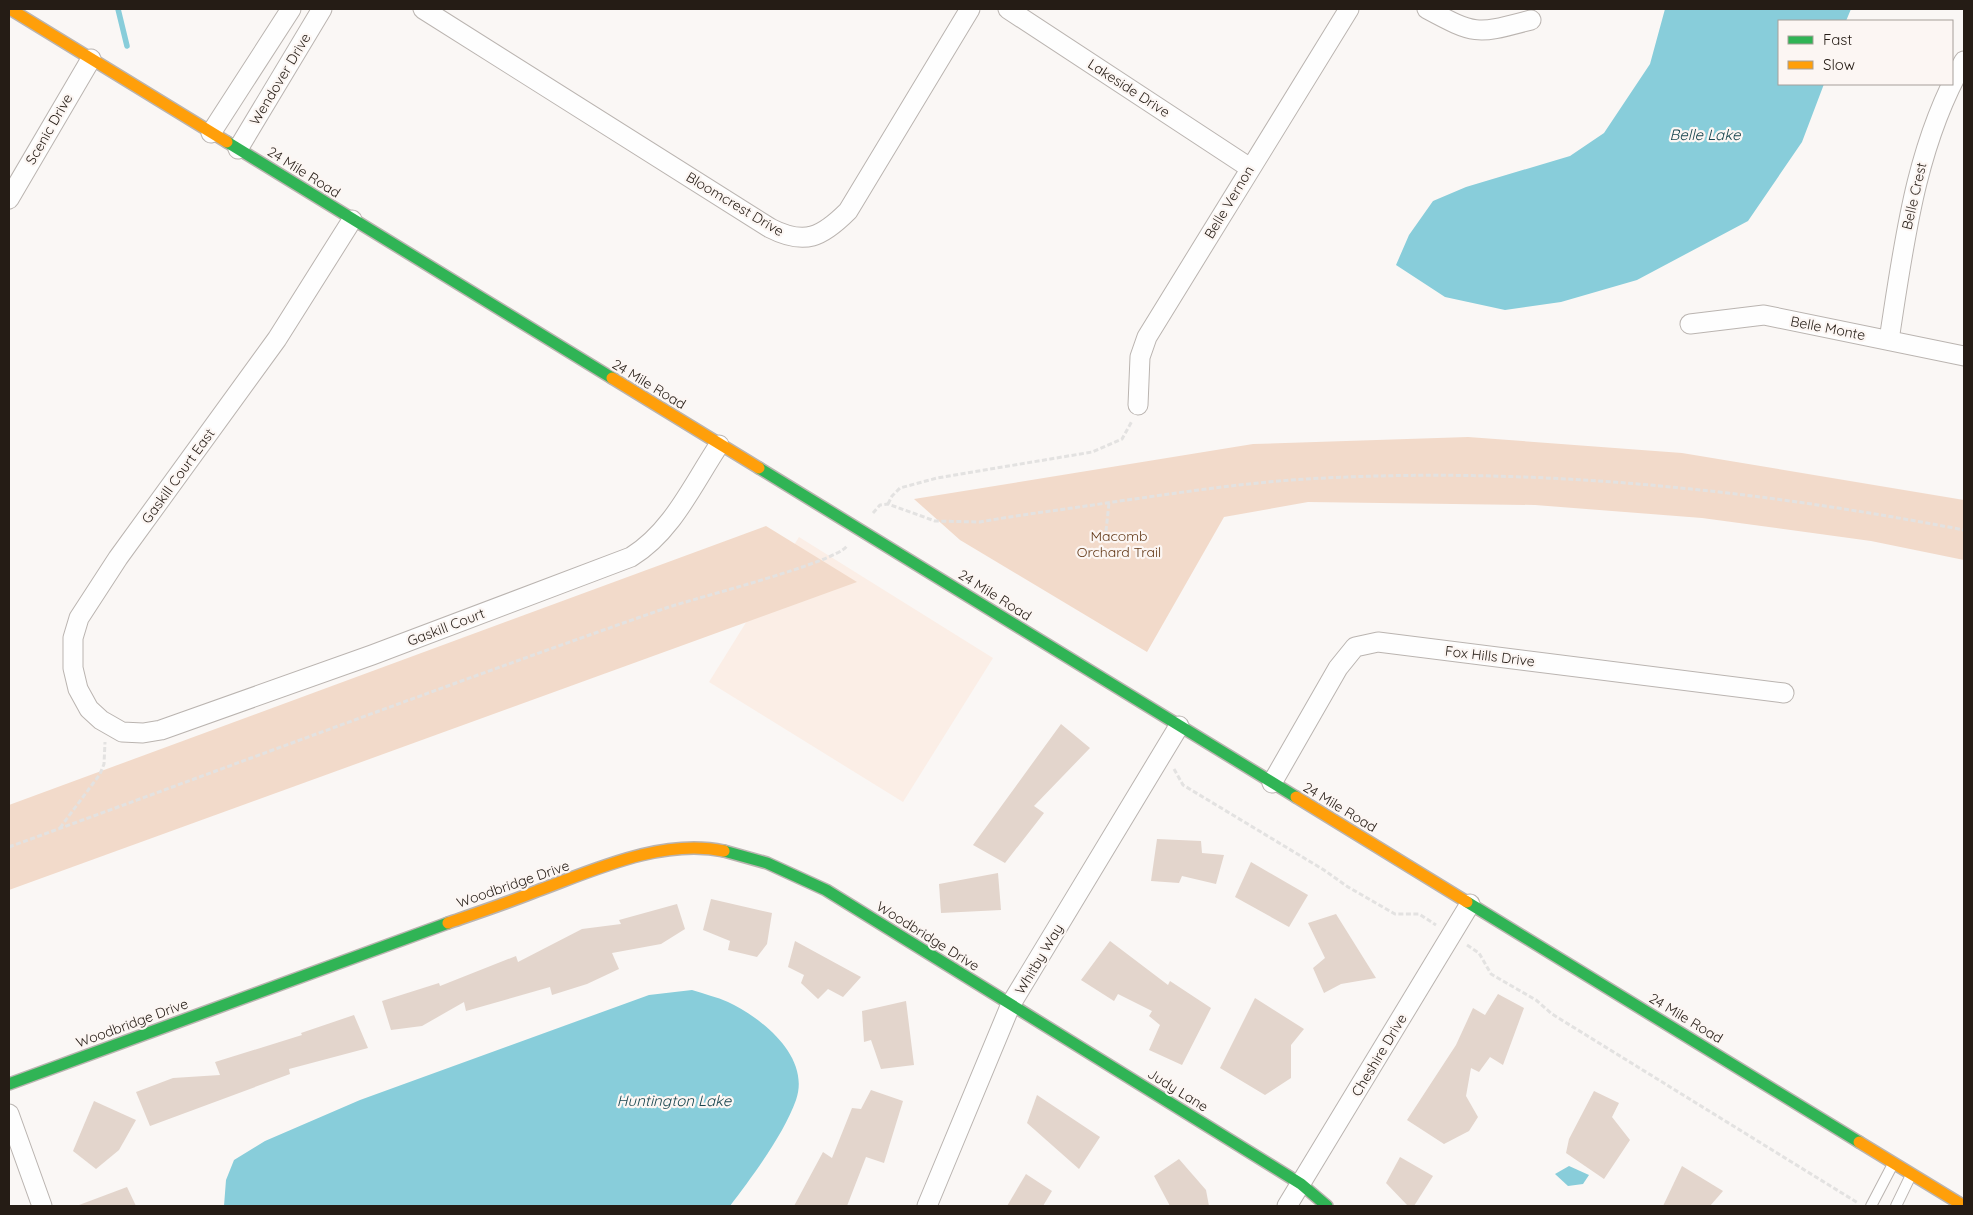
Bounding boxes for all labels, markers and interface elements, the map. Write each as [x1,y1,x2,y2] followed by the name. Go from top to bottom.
[1778,20,1953,85] legend
[245,30,315,128] street label: Wendover Drive
[1823,30,1852,49] text: Fast
[1084,55,1174,121] street label: Lakeside Drive
[1823,55,1855,74] text: Slow
[21,90,77,168] street label: Scenic Drive
[1670,125,1741,144] water label: Belle Lake
[264,142,344,202] street label: 24 Mile Road
[1898,160,1931,231] street label: Belle Crest
[1200,162,1258,242] street label: Belle Vernon
[683,168,787,240] street label: Bloomcrest Drive
[1789,312,1867,344] street label: Belle Monte
[609,355,689,413] street label: 24 Mile Road
[138,425,219,527] street label: Gaskill Court East
[1077,527,1161,561] park label: Macomb Orchard Trail
[955,565,1035,625] street label: 24 Mile Road
[405,604,487,650] street label: Gaskill Court
[1444,642,1536,670] street label: Fox Hills Drive
[1300,778,1380,836] street label: 24 Mile Road
[454,856,572,912] street label: Woodbridge Drive
[873,897,983,975] street label: Woodbridge Drive
[1011,920,1067,998] street label: Whitby Way
[1646,989,1726,1047] street label: 24 Mile Road
[74,994,191,1052] street label: Woodbridge Drive
[1347,1010,1411,1100] street label: Cheshire Drive
[1144,1064,1212,1116] street label: Judy Lane
[617,1091,732,1110] water label: Huntington Lake

